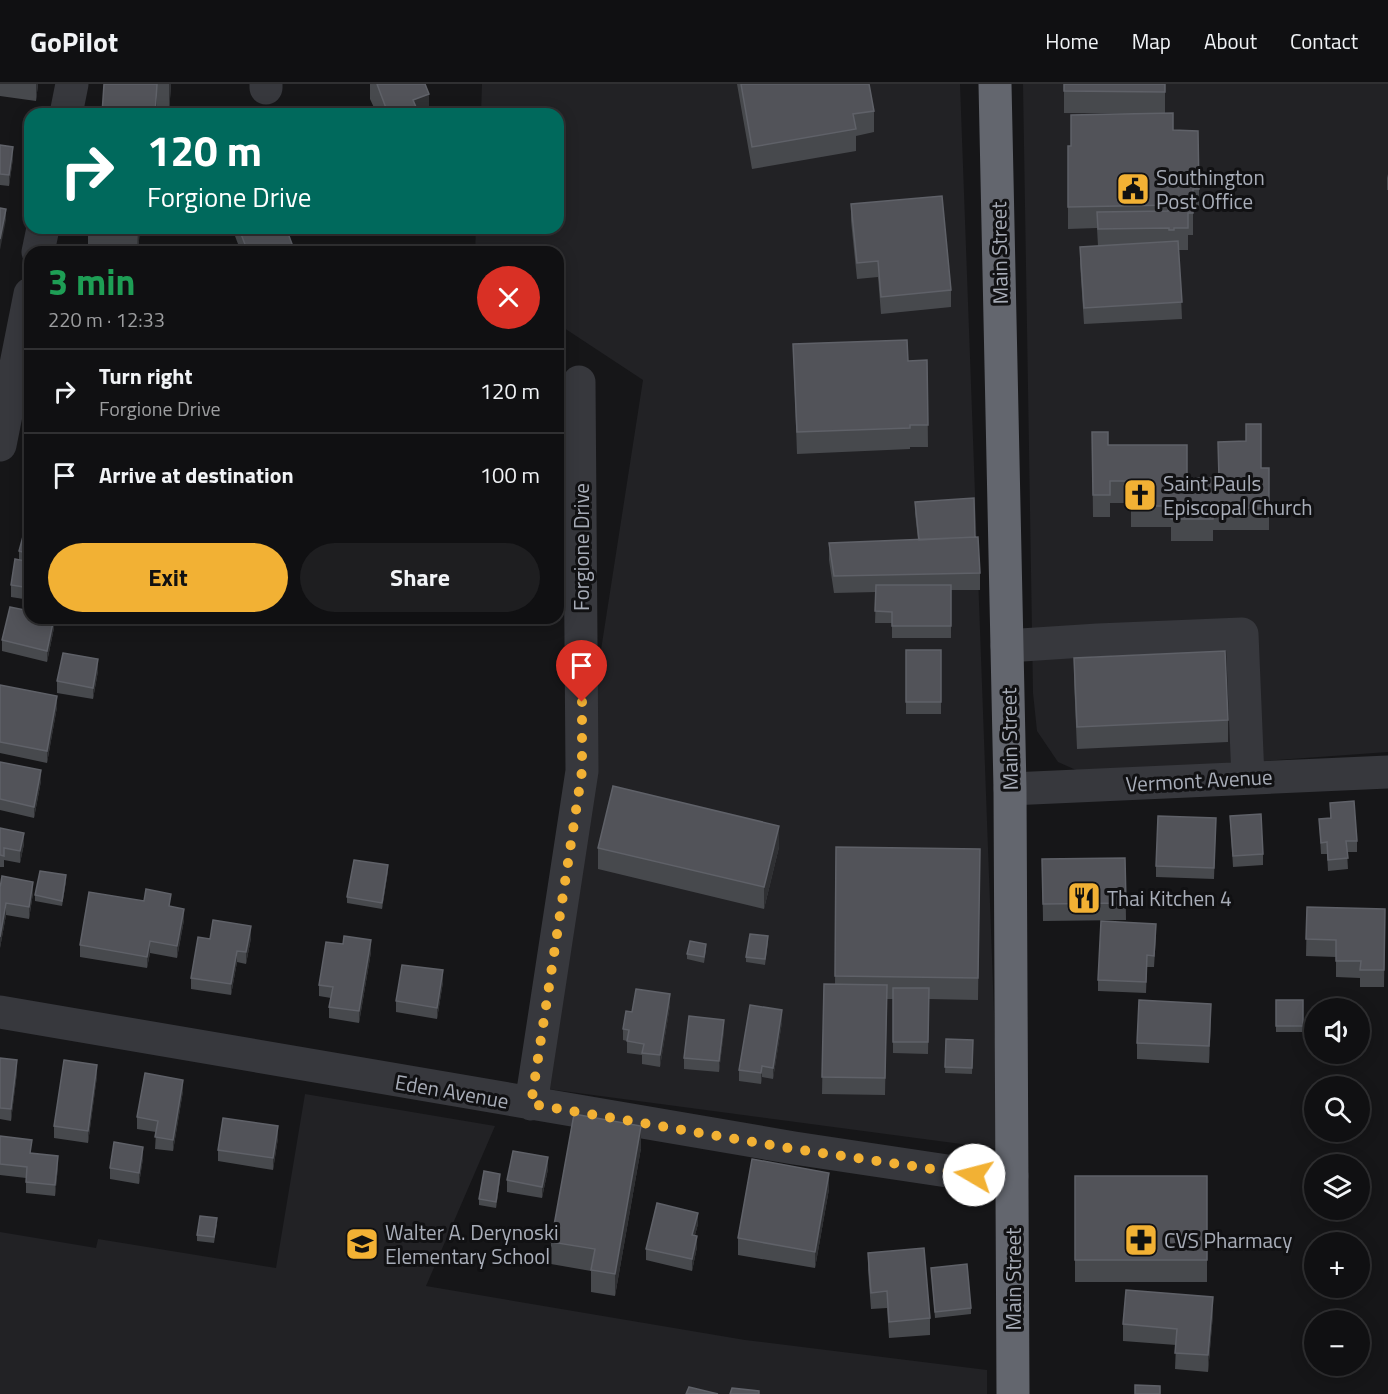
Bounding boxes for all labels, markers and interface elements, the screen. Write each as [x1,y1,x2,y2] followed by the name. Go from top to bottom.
[30,20,118,63] text: GoPilot
[1045,25,1099,57] text: Home
[1132,25,1171,57] text: Map
[1204,25,1257,57] text: About
[1290,25,1358,57] text: Contact
[147,118,262,182] text: 120 m
[48,132,126,210] icon: right
[1156,161,1265,217] place label: Southington Post Office
[1115,171,1151,207] public building icon: Southington Post Office
[147,176,311,217] text: Forgione Drive
[982,201,1016,305] street label: Main Street
[48,254,135,309] text: 3 min
[477,266,540,329] button: close
[48,304,165,335] text: 220 m · 12:33
[99,359,193,393] text: Turn right
[480,374,540,408] text: 120 m
[48,375,81,408] icon: right
[99,393,221,424] text: Forgione Drive
[99,458,294,492] text: Arrive at destination
[480,458,540,492] text: 100 m
[48,459,81,492] icon: arrive
[1163,467,1313,523] place label: Saint Pauls Episcopal Church
[1122,477,1158,513] church icon: Saint Pauls Episcopal Church
[565,483,597,611] street label: Forgione Drive
[48,543,288,612] button: Exit
[300,543,540,612] button: Share
[556,640,607,702] pin
[565,649,598,682] icon: arrive
[992,687,1026,791] street label: Main Street
[1125,760,1273,800] street label: Vermont Avenue
[1066,880,1102,916] restaurant icon: Thai Kitchen 4
[1107,882,1232,914] place label: Thai Kitchen 4
[1304,998,1370,1376] map controls
[1304,998,1370,1064] button: sound
[393,1065,511,1117] street label: Eden Avenue
[1304,1076,1370,1142] button: search
[942,1143,1006,1207] position arrow
[1304,1154,1370,1220] button: layers
[385,1216,559,1272] place label: Walter A. Derynoski Elementary School
[1123,1222,1159,1258] pharmacy icon: CVS Pharmacy
[1164,1224,1292,1256] place label: CVS Pharmacy
[344,1226,380,1262] school or university icon: Walter A. Derynoski Elementary School
[997,1227,1029,1330] street label: Main Street
[1304,1232,1370,1298] button: +
[1304,1310,1370,1376] button: −

